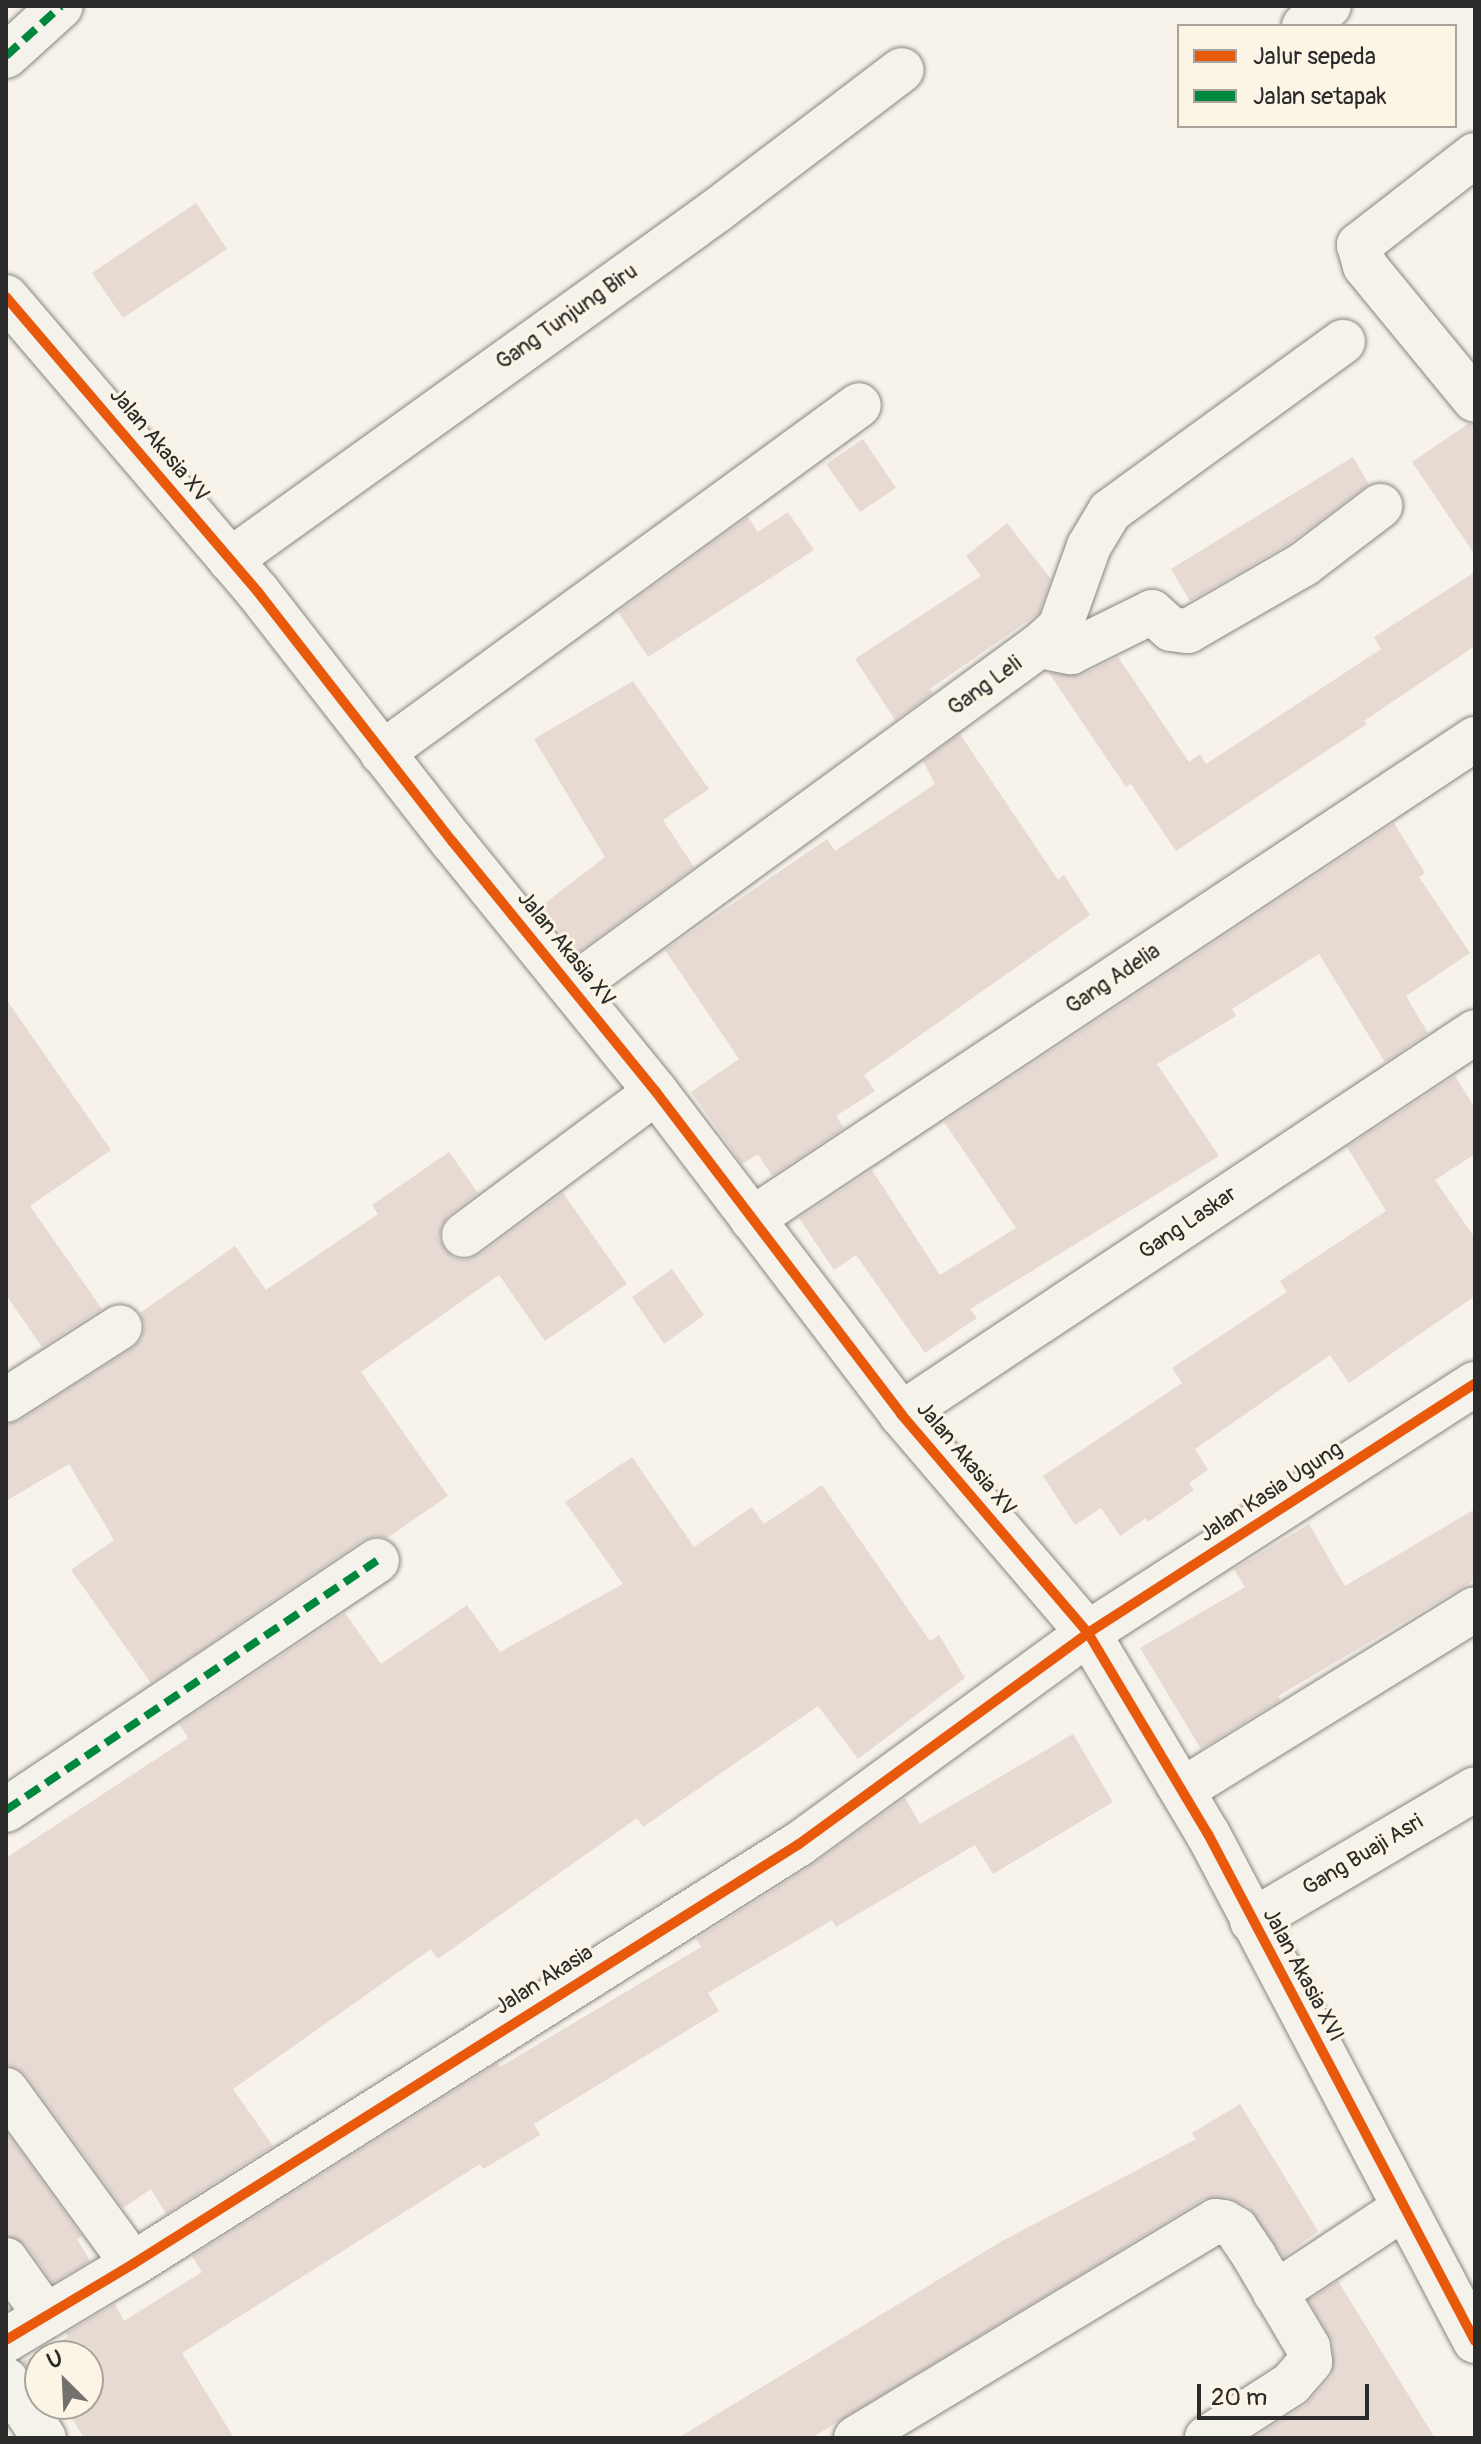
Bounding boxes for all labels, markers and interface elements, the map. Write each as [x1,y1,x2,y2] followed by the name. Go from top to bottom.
[1177,24,1457,128] legend
[1253,42,1376,71] text: Jalur sepeda
[1253,82,1387,111] text: Jalan setapak
[491,258,643,376] street label: Gang Tunjung Biru
[104,383,214,507] street label: Jalan Akasia XV
[943,650,1027,722] street label: Gang Leli
[511,886,621,1012] street label: Jalan Akasia XV
[1061,938,1165,1020] street label: Gang Adelia
[1134,1181,1242,1265] street label: Gang Laskar
[911,1397,1021,1521] street label: Jalan Akasia XV
[1195,1436,1347,1548] street label: Jalan Kasia Ugung
[1298,1809,1428,1901] street label: Gang Buaji Asri
[1257,1904,1349,2046] street label: Jalan Akasia XVI
[490,1940,598,2020] street label: Jalan Akasia
[24,2340,104,2420] north arrow
[43,2344,67,2376] text: U
[1201,2368,1373,2418] scale bar
[1211,2383,1267,2412] text: 20 m

